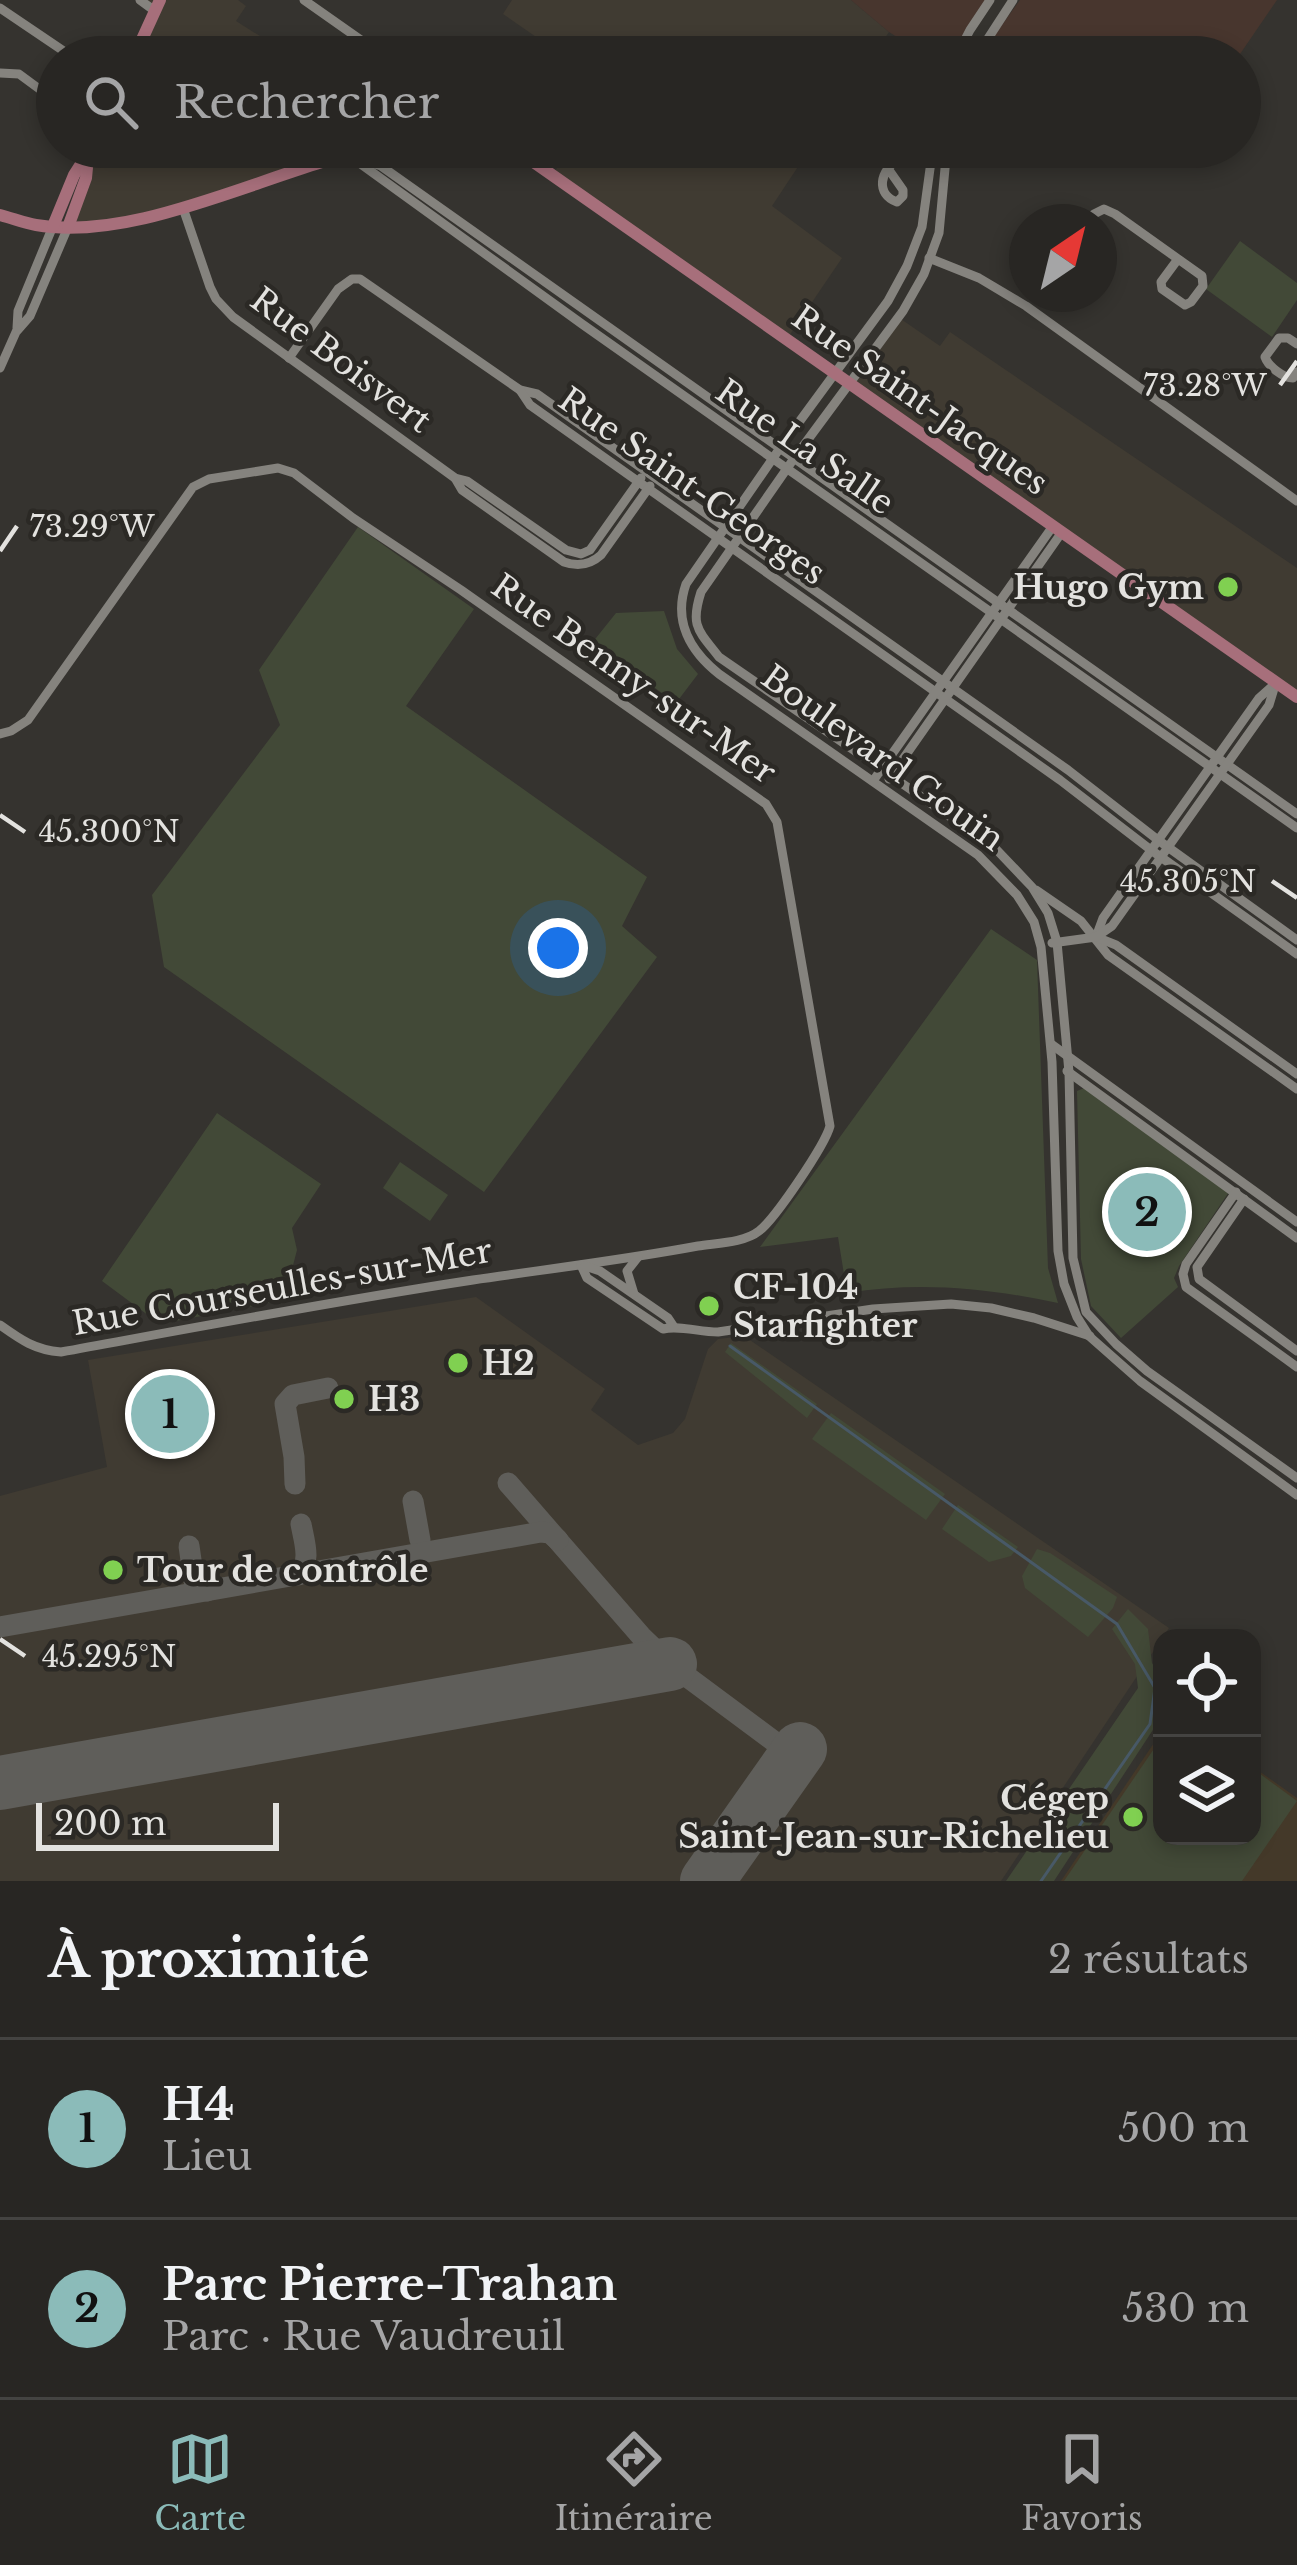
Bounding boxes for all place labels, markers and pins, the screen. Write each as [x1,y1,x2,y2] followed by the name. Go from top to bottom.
[1013,567,1204,608] place label: Hugo Gym
[1215,574,1241,600] marker: Hugo Gym
[1108,1167,1186,1257] pin: 2
[733,1267,918,1346] place label: CF-104 Starfighter
[696,1293,722,1319] marker: CF-104 Starfighter
[482,1343,535,1384] place label: H2
[445,1350,471,1376] marker: H2
[131,1369,209,1459] pin: 1
[368,1379,420,1420] place label: H3
[331,1386,357,1412] marker: H3
[137,1550,429,1591] place label: Tour de contrôle
[100,1557,126,1583] marker: Tour de contrôle
[678,1778,1109,1857] place label: Cégep Saint-Jean-sur-Richelieu
[1120,1804,1146,1830] marker: Cégep Saint-Jean-sur-Richelieu

